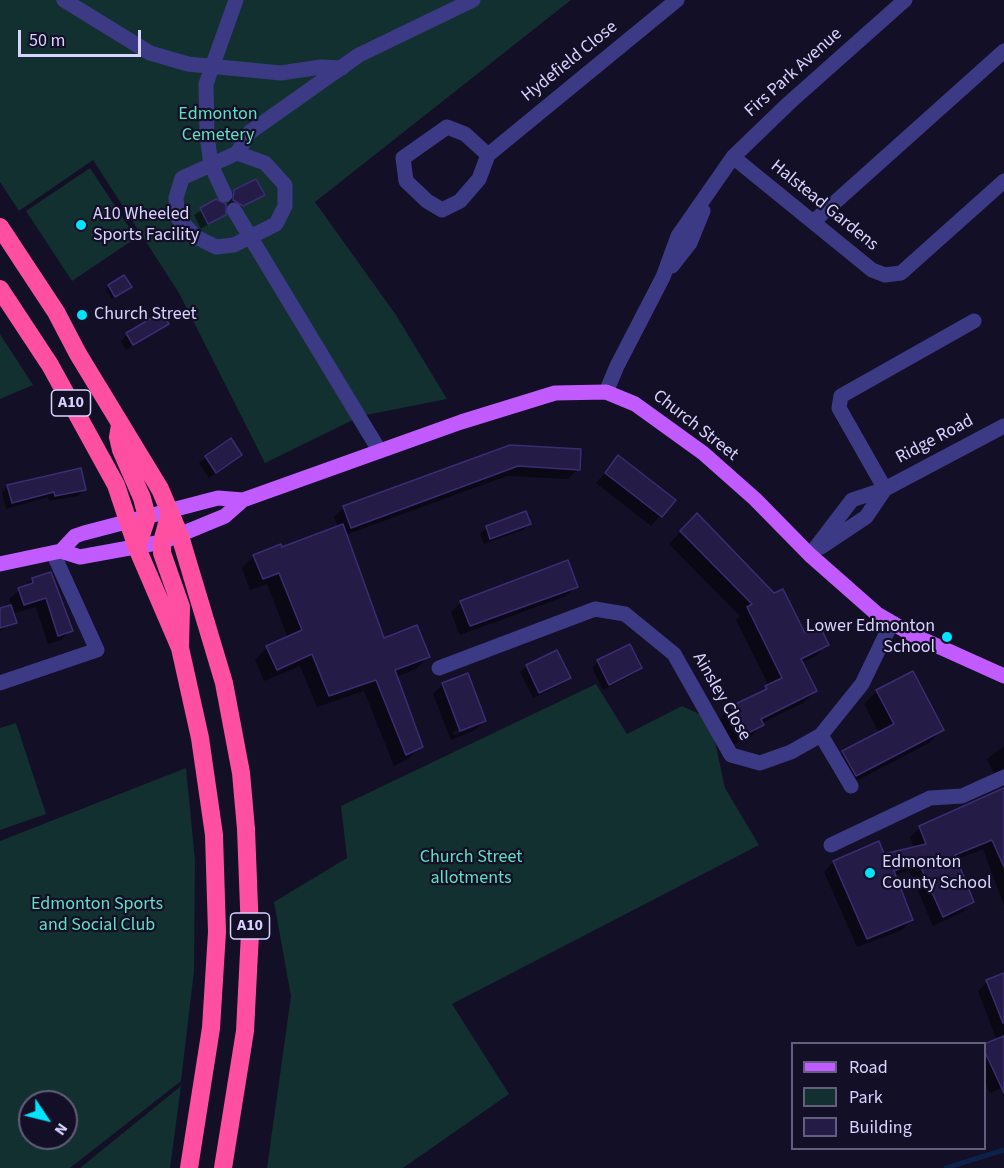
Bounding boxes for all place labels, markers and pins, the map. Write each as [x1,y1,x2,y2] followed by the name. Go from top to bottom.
[93,204,199,246] place label: A10 Wheeled Sports Facility
[74,218,88,232] marker: A10 Wheeled Sports Facility
[94,304,197,326] place label: Church Street
[75,308,89,322] marker: Church Street
[806,616,935,658] place label: Lower Edmonton School
[940,630,954,644] marker: Lower Edmonton School
[882,852,991,894] place label: Edmonton County School
[863,866,877,880] marker: Edmonton County School

